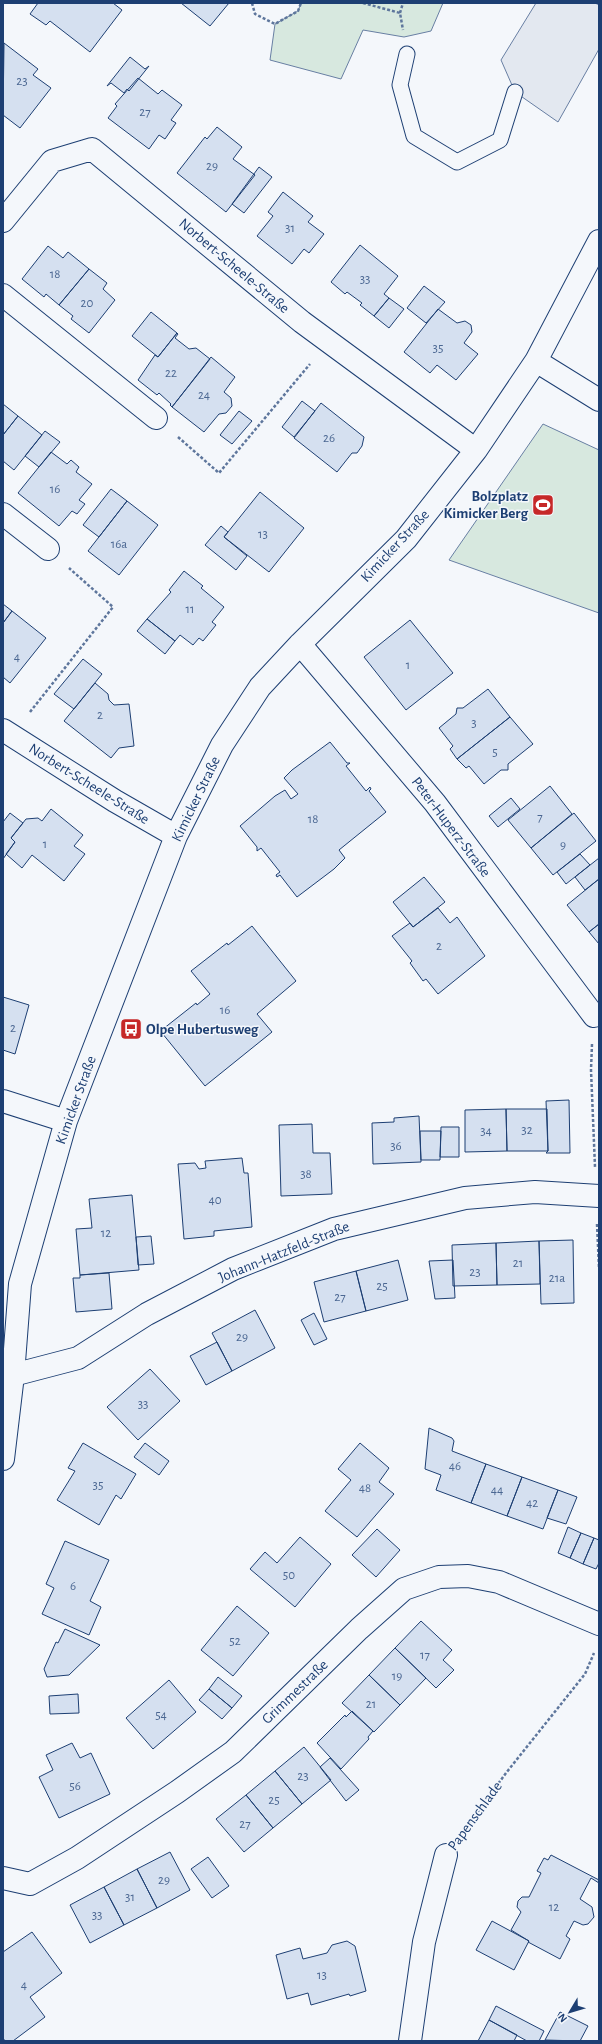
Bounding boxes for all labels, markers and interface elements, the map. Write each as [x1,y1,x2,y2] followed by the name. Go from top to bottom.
[16,75,28,88] house number: 23
[139,106,151,119] house number: 27
[206,160,218,173] house number: 29
[176,216,292,316] street label: Norbert-Scheele-Straße
[285,222,295,235] house number: 31
[50,268,60,281] house number: 18
[360,273,370,286] house number: 33
[81,297,94,310] house number: 20
[433,342,443,355] house number: 35
[165,367,177,380] house number: 22
[198,389,210,402] house number: 24
[323,432,335,445] house number: 26
[50,483,60,496] house number: 16
[444,489,528,521] place label: Bolzplatz Kimicker Berg
[530,492,556,518] sports icon: Bolzplatz Kimicker Berg
[358,507,432,585] street label: Kimicker Straße
[258,528,268,541] house number: 13
[111,538,127,551] house number: 16a
[186,603,194,616] house number: 11
[14,651,20,664] house number: 4
[406,659,410,672] house number: 1
[97,709,103,722] house number: 2
[471,717,477,730] house number: 3
[26,741,152,827] street label: Norbert-Scheele-Straße
[492,746,498,759] house number: 5
[169,754,223,844] street label: Kimicker Straße
[409,774,493,880] street label: Peter-Huperz-Straße
[537,811,543,824] house number: 7
[308,813,318,826] house number: 18
[43,838,47,851] house number: 1
[560,839,566,852] house number: 9
[436,940,442,953] house number: 2
[220,1004,230,1017] house number: 16
[118,1016,144,1042] bus stop icon: Olpe Hubertusweg
[10,1022,16,1035] house number: 2
[146,1022,259,1037] place label: Olpe Hubertusweg
[53,1054,99,1146] street label: Kimicker Straße
[521,1124,533,1137] house number: 32
[480,1125,492,1138] house number: 34
[390,1140,402,1153] house number: 36
[300,1168,312,1181] house number: 38
[208,1194,222,1207] house number: 40
[216,1219,352,1285] street label: Johann-Hatzfeld-Straße
[101,1227,111,1240] house number: 12
[513,1257,523,1270] house number: 21
[469,1266,481,1279] house number: 23
[549,1272,565,1285] house number: 21a
[376,1280,388,1293] house number: 25
[334,1291,346,1304] house number: 27
[236,1331,248,1344] house number: 29
[138,1398,148,1411] house number: 33
[449,1460,461,1473] house number: 46
[93,1479,103,1492] house number: 35
[359,1482,371,1495] house number: 48
[491,1484,503,1497] house number: 44
[526,1497,538,1510] house number: 42
[283,1569,295,1582] house number: 50
[70,1580,76,1593] house number: 6
[229,1635,241,1648] house number: 52
[420,1649,431,1662] house number: 17
[259,1657,331,1727] street label: Grimmestraße
[392,1670,402,1683] house number: 19
[366,1698,376,1711] house number: 21
[155,1709,167,1722] house number: 54
[297,1770,309,1783] house number: 23
[445,1779,505,1853] street label: Papenschlade
[69,1780,81,1793] house number: 56
[268,1794,280,1807] house number: 25
[239,1818,251,1831] house number: 27
[158,1874,170,1887] house number: 29
[125,1891,135,1904] house number: 31
[549,1901,559,1914] house number: 12
[92,1909,102,1922] house number: 33
[317,1969,327,1982] house number: 13
[21,1979,27,1992] house number: 4
[550,1992,590,2032] north arrow
[556,2011,569,2024] text: N

